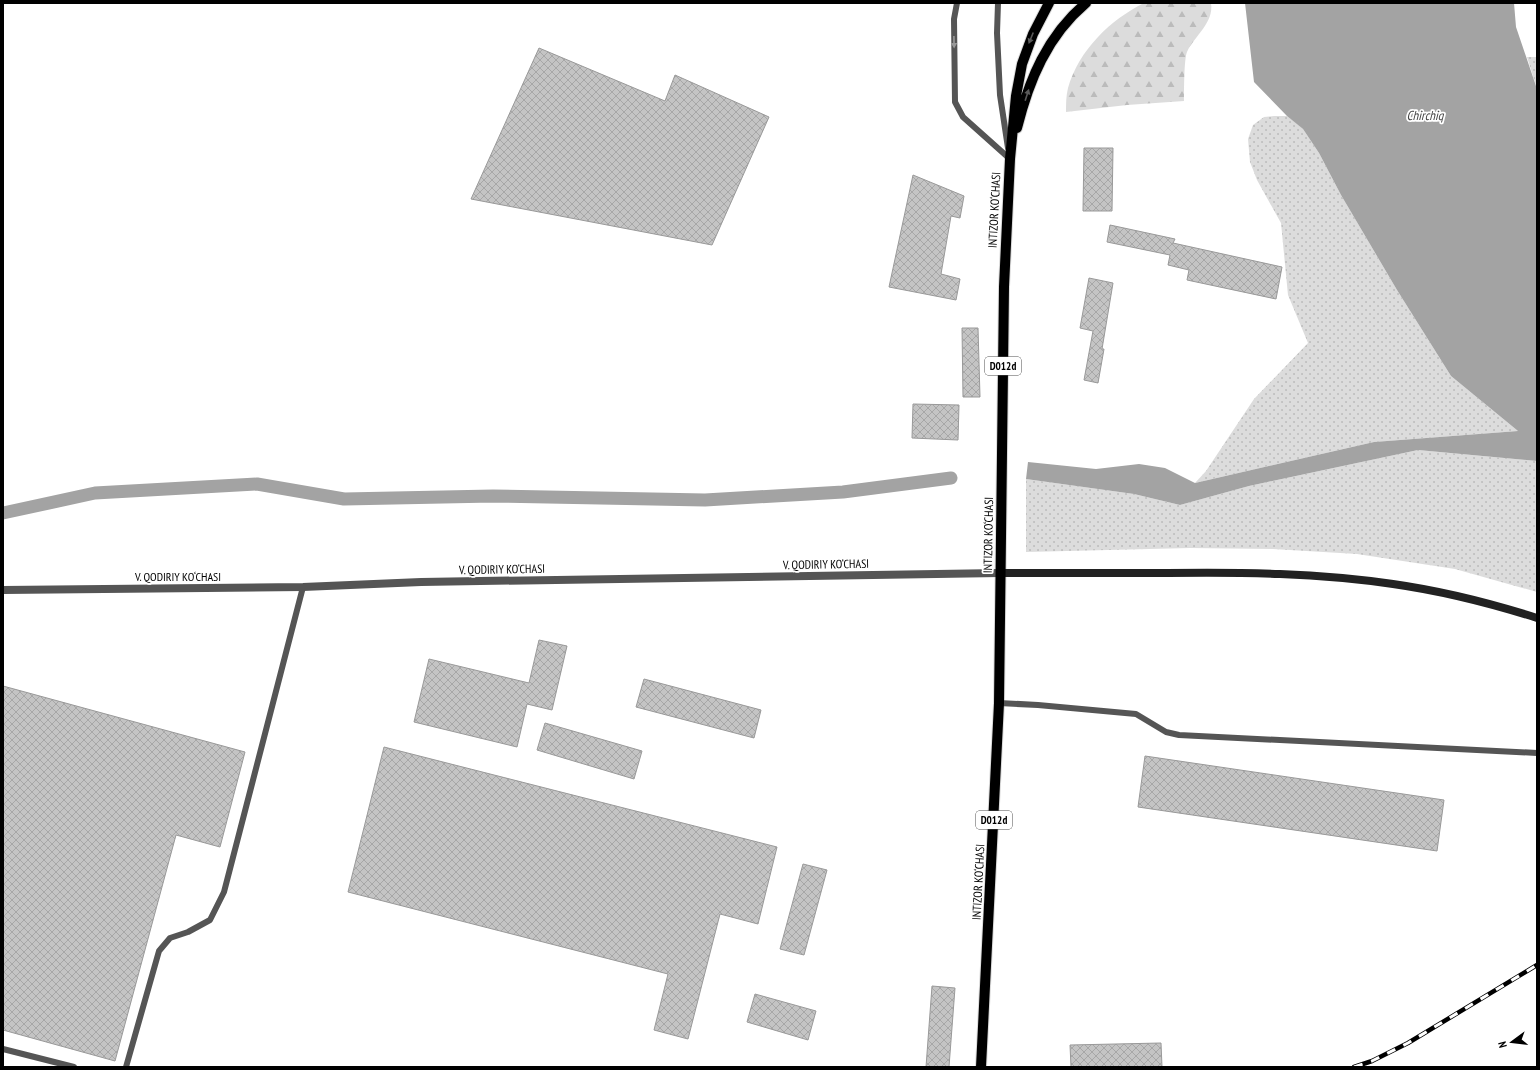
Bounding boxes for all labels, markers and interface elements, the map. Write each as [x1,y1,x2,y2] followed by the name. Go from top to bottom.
[1028,32,1034,44] one-way arrow
[951,36,957,49] one-way arrow
[1024,88,1030,100] one-way arrow
[1407,107,1445,124] water label: Chirchiq
[985,171,1003,249] street label: INTIZOR KO‘CHASI
[985,357,1021,375] road number: D012d
[980,497,996,573] street label: INTIZOR KO‘CHASI
[782,556,869,572] street label: V. QODIRIY KO‘CHASI
[458,561,545,577] street label: V. QODIRIY KO‘CHASI
[134,569,221,584] street label: V. QODIRIY KO‘CHASI
[976,811,1012,829] road number: D012d
[969,843,987,921] street label: INTIZOR KO‘CHASI
[1492,1022,1532,1062] north arrow
[1495,1040,1510,1049] text: N

